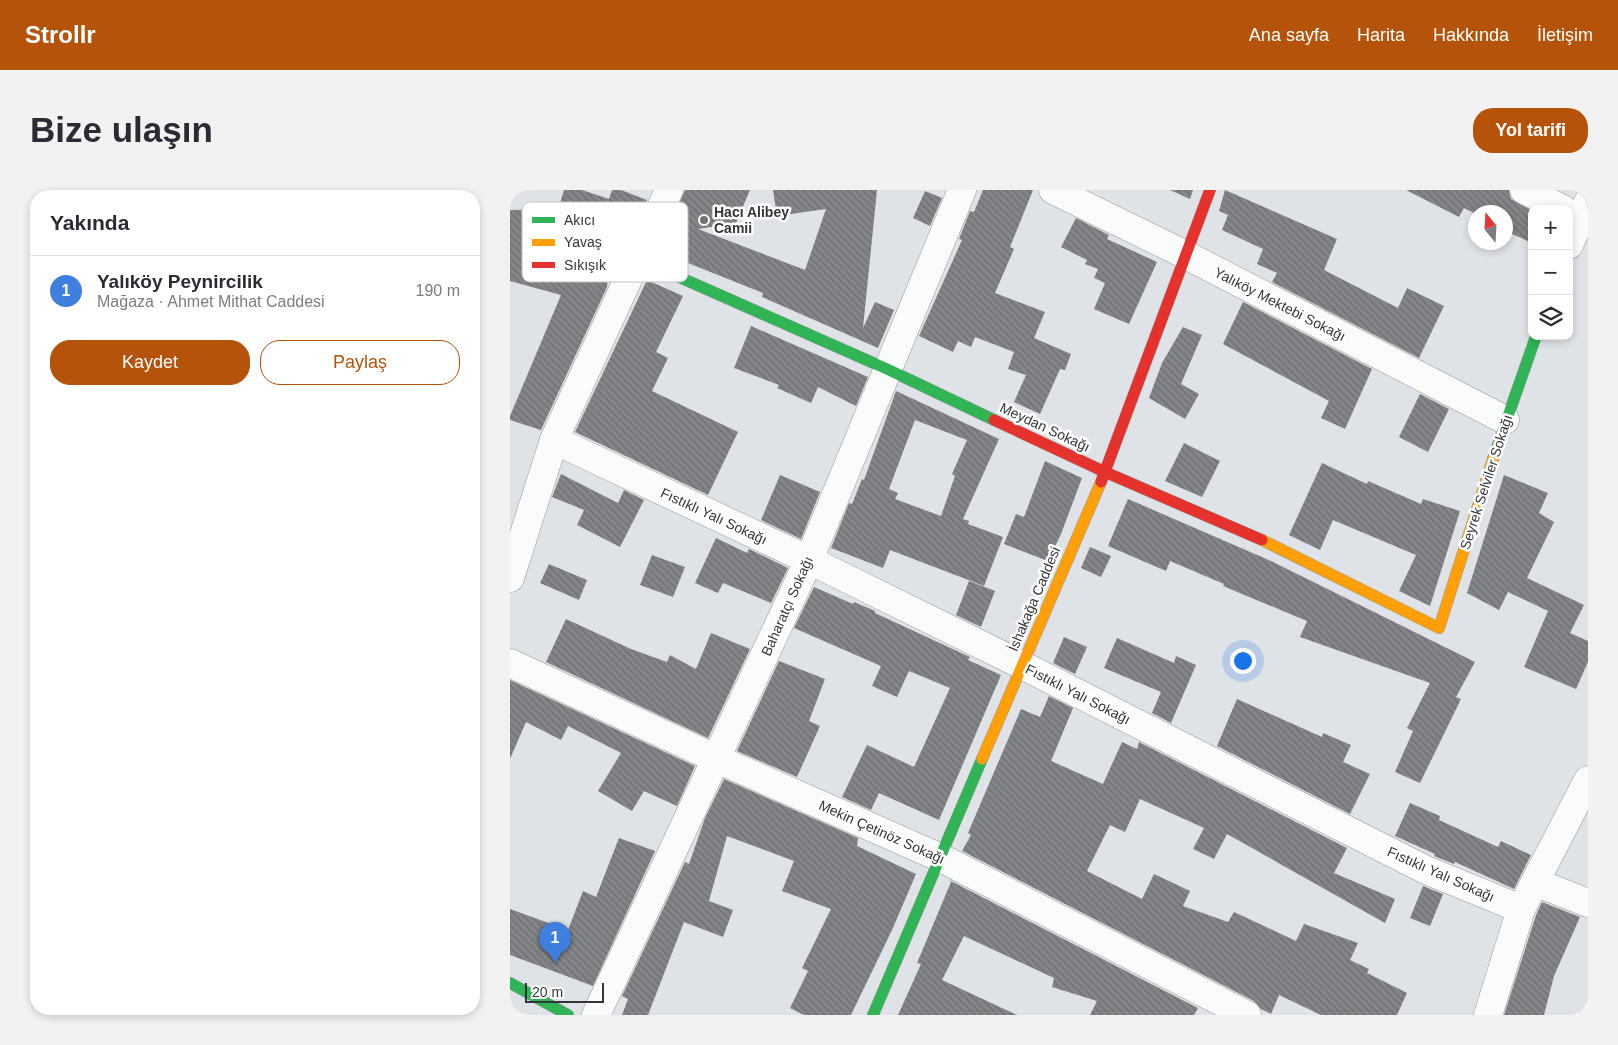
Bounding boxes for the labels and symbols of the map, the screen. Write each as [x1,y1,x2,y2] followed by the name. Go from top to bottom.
[522,202,688,282] legend
[714,204,789,236] place label: Hacı Alibey Camii
[1468,205,1513,250] north arrow
[564,212,595,228] text: Akıcı
[698,214,710,226] marker: Hacı Alibey Camii
[564,234,602,250] text: Yavaş
[564,257,607,273] text: Sıkışık
[1212,264,1348,344] street label: Yalıköy Mektebi Sokağı
[998,399,1092,455] street label: Meydan Sokağı
[1457,413,1515,551] street label: Seyrek Selviler Sokağı
[658,484,770,548] street label: Fıstıklı Yalı Sokağı
[1004,544,1063,654] street label: İshakağa Caddesi
[758,554,816,658] street label: Baharatçı Sokağı
[1230,648,1256,674] your location
[1023,661,1133,727] street label: Fıstıklı Yalı Sokağı
[817,797,947,867] street label: Mekin Çetinöz Sokağı
[1385,843,1497,905] street label: Fıstıklı Yalı Sokağı
[539,922,571,963] pin: 1
[525,980,604,1003] scale bar

